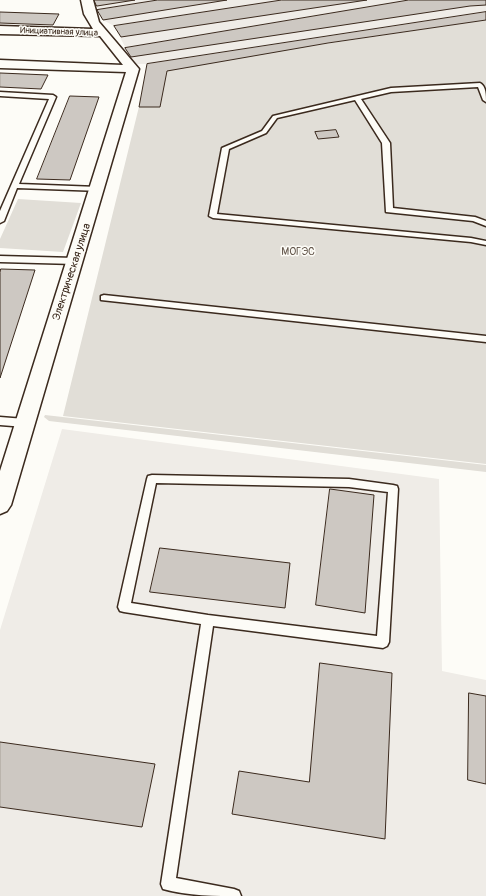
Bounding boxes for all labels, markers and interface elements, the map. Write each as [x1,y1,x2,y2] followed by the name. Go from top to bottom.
[20,25,98,39] street label: Инициативная улица
[50,222,94,322] street label: Электрическая улица
[281,245,315,259] park label: МОГЭС

